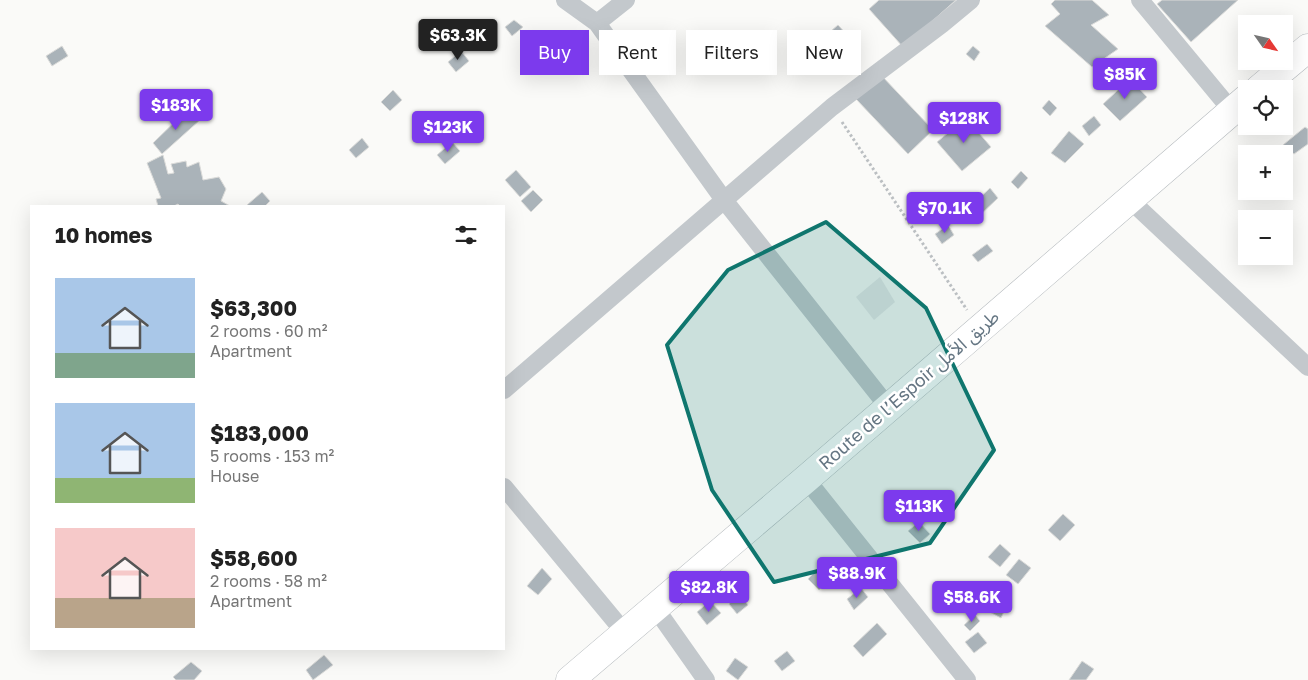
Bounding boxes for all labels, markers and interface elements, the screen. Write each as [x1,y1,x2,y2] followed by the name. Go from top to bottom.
[1238,15,1292,70] north arrow
[1238,15,1293,265] map controls
[417,18,499,61] pin: $63.3K
[429,25,487,45] text: $63.3K
[520,30,589,75] chip: Buy
[599,30,676,75] chip: Rent
[686,30,777,75] chip: Filters
[787,30,861,75] chip: New
[1095,58,1155,100] pin: $85K
[1104,64,1146,84] text: $85K
[1238,80,1293,135] button: locate
[141,88,211,131] pin: $183K
[151,95,201,115] text: $183K
[929,102,999,144] pin: $128K
[939,108,989,128] text: $128K
[413,110,483,153] pin: $123K
[423,117,473,137] text: $123K
[1238,145,1293,200] button: +
[904,192,986,234] pin: $70.1K
[918,198,972,218] text: $70.1K
[1238,210,1293,265] button: −
[452,221,480,249] icon: filters
[55,222,153,248] text: 10 homes
[210,295,297,321] text: $63,300
[95,298,155,358] icon: home
[814,305,1004,474] street label: Route de l’Espoir طريق الأمل
[210,321,328,341] text: 2 rooms · 60 m²
[210,341,292,361] text: Apartment
[210,420,309,446] text: $183,000
[95,423,155,483] icon: home
[210,446,334,466] text: 5 rooms · 153 m²
[210,466,259,486] text: House
[884,490,954,532] pin: $113K
[895,496,943,516] text: $113K
[210,545,298,571] text: $58,600
[95,548,155,608] icon: home
[816,556,898,599] pin: $88.9K
[828,563,886,583] text: $88.9K
[668,570,750,613] pin: $82.8K
[210,571,327,591] text: 2 rooms · 58 m²
[680,577,738,597] text: $82.8K
[931,580,1013,623] pin: $58.6K
[943,587,1001,607] text: $58.6K
[210,591,292,611] text: Apartment

